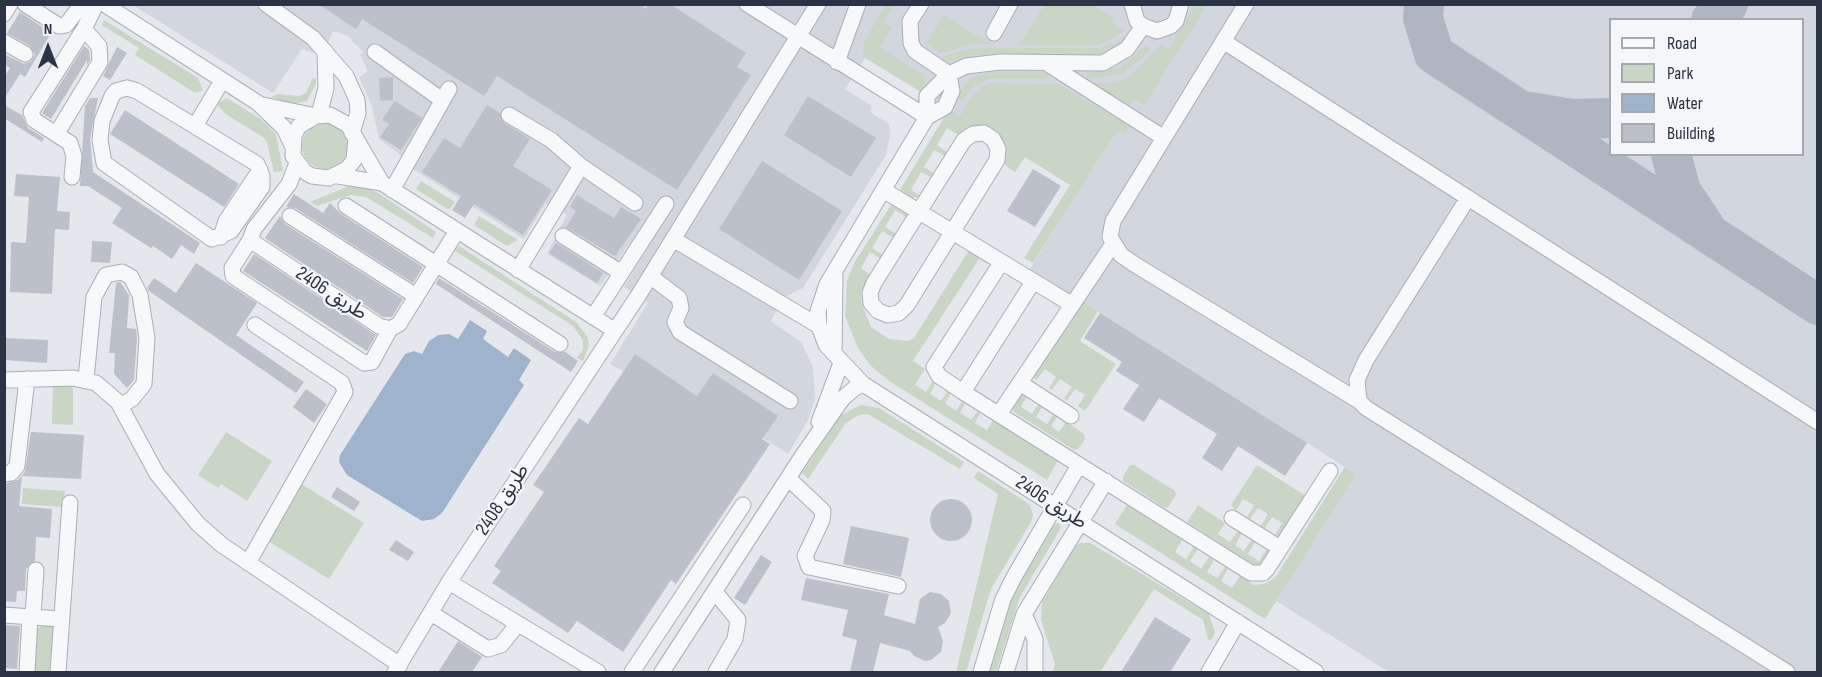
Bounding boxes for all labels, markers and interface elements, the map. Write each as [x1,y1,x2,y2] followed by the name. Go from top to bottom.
[18,18,78,78] north arrow
[1609,18,1804,156] legend
[44,20,52,39] text: N
[1667,33,1697,54] text: Road
[1667,63,1693,84] text: Park
[1667,93,1703,114] text: Water
[1667,123,1715,144] text: Building
[291,262,371,326] street label: طريق 2406
[471,460,535,540] street label: طريق 2408
[1011,471,1091,535] street label: طريق 2406

